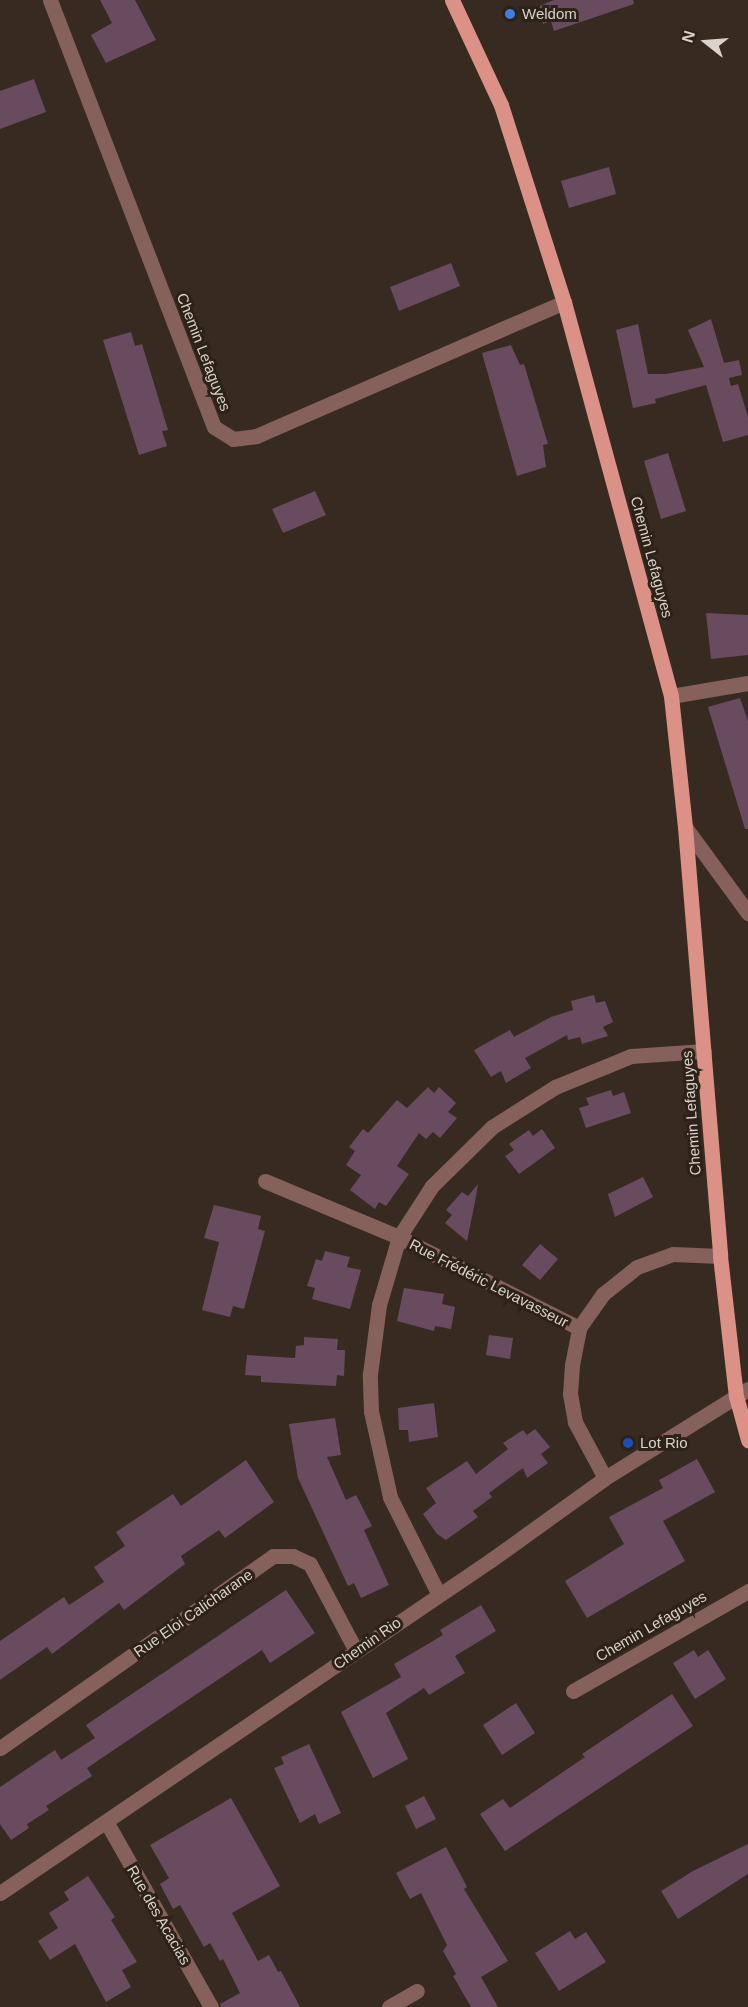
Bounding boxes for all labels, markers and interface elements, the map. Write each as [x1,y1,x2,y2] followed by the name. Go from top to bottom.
[522,5,577,23] place label: Weldom
[503,7,517,21] marker: Weldom
[676,12,736,72] north arrow
[678,29,698,45] text: N
[173,290,235,414] street label: Chemin Lefaguyes
[627,494,677,620] street label: Chemin Lefaguyes
[678,1050,704,1176] street label: Chemin Lefaguyes
[407,1235,571,1331] street label: Rue Frédéric Levavasseur
[640,1434,688,1452] place label: Lot Rio
[621,1436,635,1450] marker: Lot Rio
[130,1565,256,1661] street label: Rue Eloi Calicharane
[592,1587,710,1665] street label: Chemin Lefaguyes
[330,1613,404,1673] street label: Chemin Rio
[123,1862,195,1968] street label: Rue des Acacias

